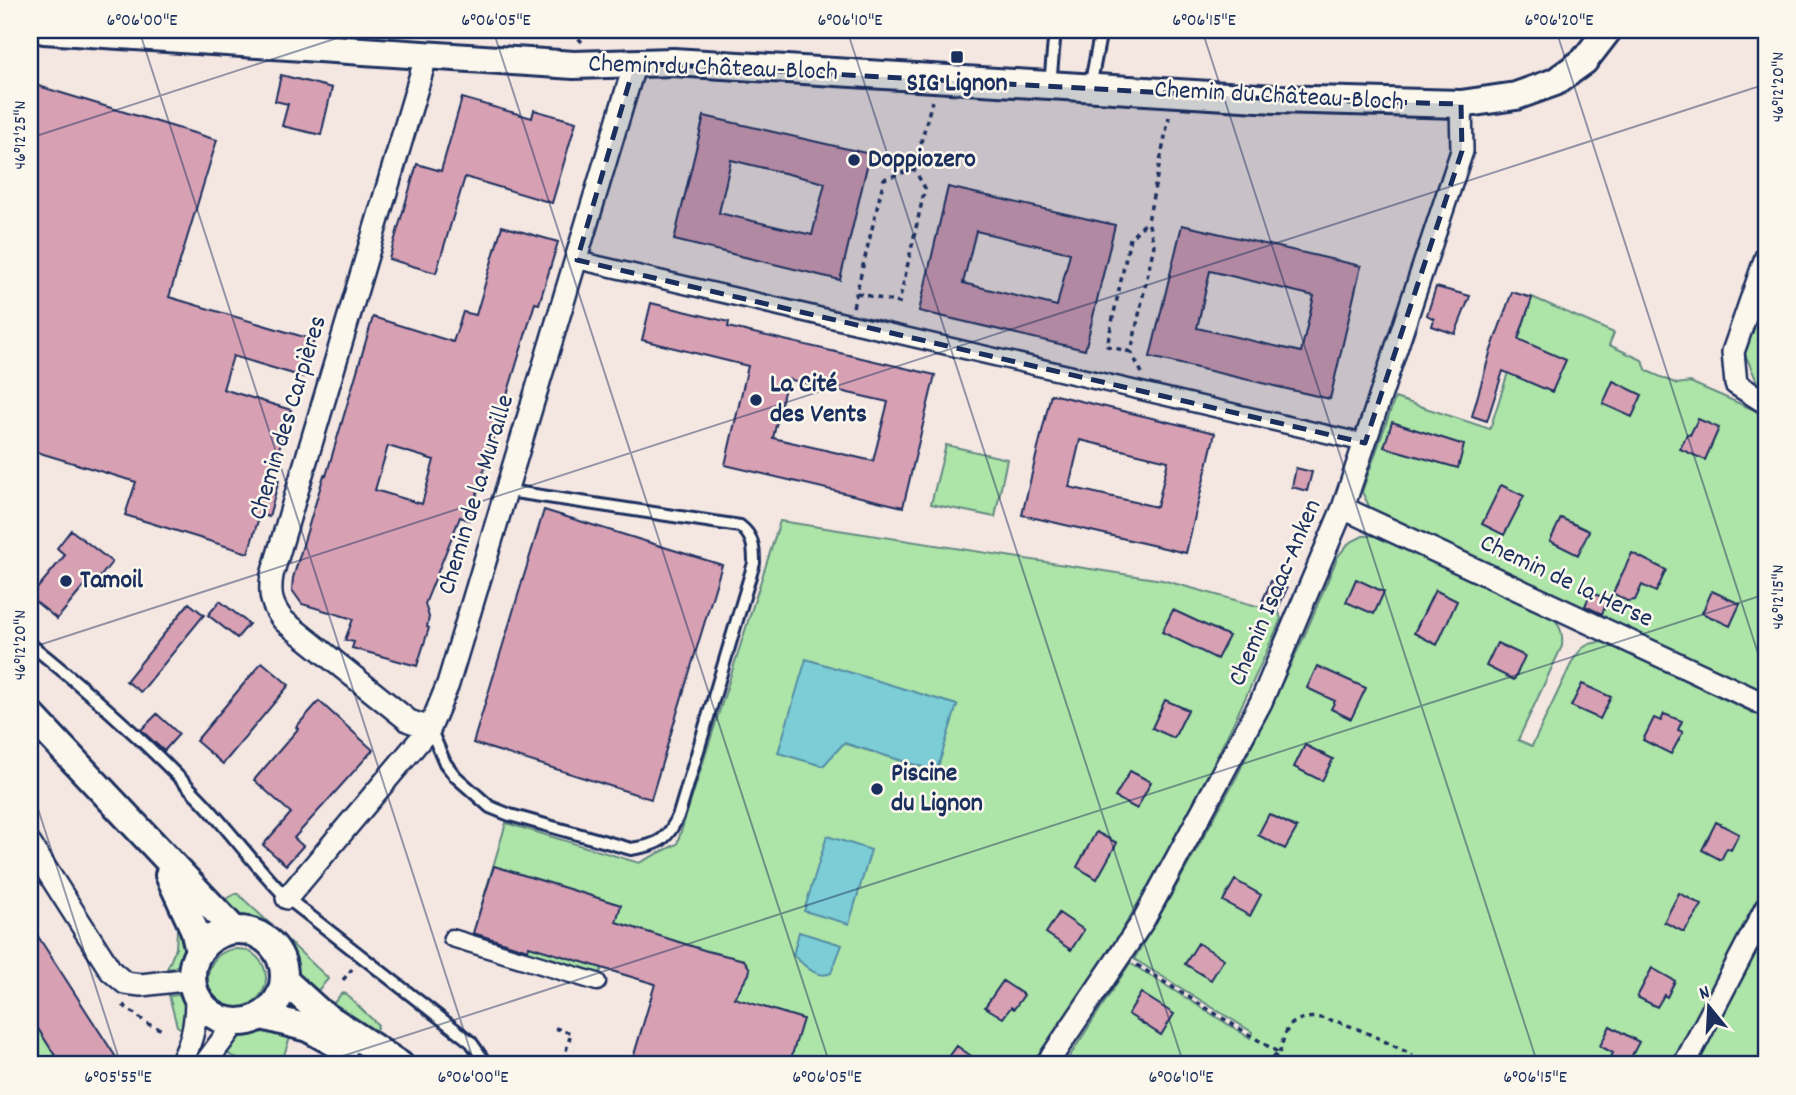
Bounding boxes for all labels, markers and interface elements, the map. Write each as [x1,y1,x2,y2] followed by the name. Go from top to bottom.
[107,9,177,34] text: 6°06'00"E
[461,9,531,34] text: 6°06'05"E
[817,9,883,34] text: 6°06'10"E
[1172,9,1236,34] text: 6°06'15"E
[1524,9,1594,34] text: 6°06'20"E
[588,46,838,92] street label: Chemin du Château-Bloch
[949,49,965,65] marker: SIG Lignon
[1767,52,1792,122] text: 46°12'20"N
[907,66,1007,103] place label: SIG Lignon
[1153,72,1405,122] street label: Chemin du Château-Bloch
[9,101,34,169] text: 46°12'25"N
[868,142,976,179] place label: Doppiozero
[846,152,862,168] marker: Doppiozero
[240,311,338,525] street label: Chemin des Carpières
[770,367,867,434] place label: La Cité des Vents
[429,390,525,600] street label: Chemin de la Muraille
[748,392,764,408] marker: La Cité des Vents
[1220,494,1332,692] street label: Chemin Isaac-Anken
[1473,526,1659,638] street label: Chemin de la Herse
[80,563,144,600] place label: Tamoil
[1767,565,1792,630] text: 46°12'15"N
[58,573,74,589] marker: Tamoil
[9,610,34,680] text: 46°12'20"N
[891,756,983,823] place label: Piscine du Lignon
[869,781,885,797] marker: Piscine du Lignon
[1674,972,1744,1042] north arrow
[1696,980,1713,1008] text: N
[84,1066,152,1091] text: 6°05'55"E
[438,1066,508,1091] text: 6°06'00"E
[792,1066,862,1091] text: 6°06'05"E
[1148,1066,1214,1091] text: 6°06'10"E
[1503,1066,1567,1091] text: 6°06'15"E

